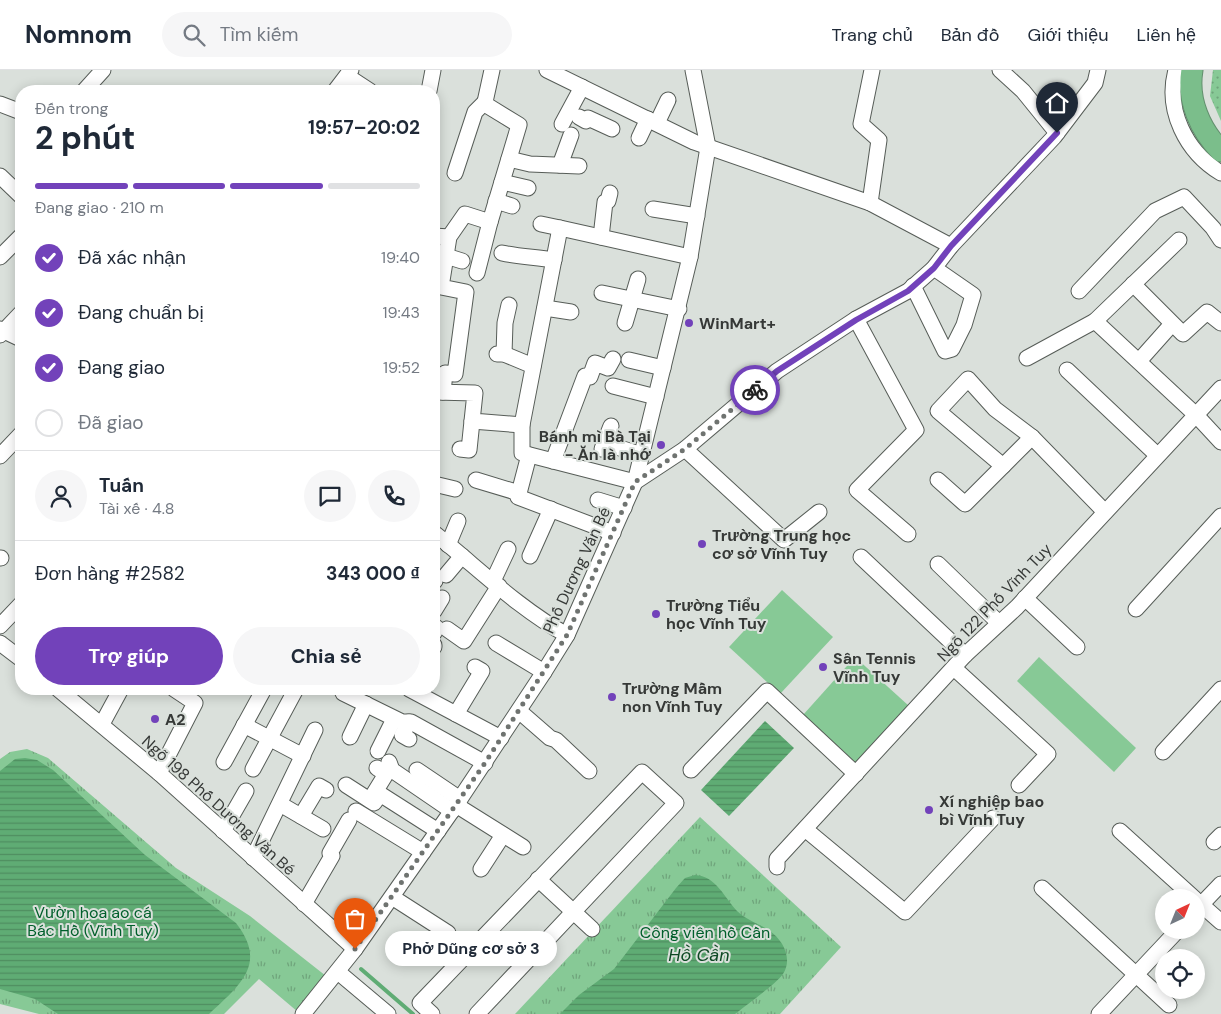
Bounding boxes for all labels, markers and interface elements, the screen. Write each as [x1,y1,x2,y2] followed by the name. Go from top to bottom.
[162,12,512,57] search box
[25,19,132,50] text: Nomnom
[180,21,208,49] icon: search
[220,22,299,47] text: Tìm kiếm
[831,23,913,47] text: Trang chủ
[941,23,1000,47] text: Bản đồ
[1028,23,1108,47] text: Giới thiệu
[1136,23,1196,47] text: Liên hệ
[1036,82,1078,133] pin
[1043,89,1071,117] icon: home
[35,98,108,119] text: Đến trong
[308,115,420,140] text: 19:57–20:02
[35,117,135,159] text: 2 phút
[35,197,164,218] text: Đang giao · 210 m
[35,244,63,272] icon: check
[78,245,186,270] text: Đã xác nhận
[381,247,420,268] text: 19:40
[35,299,63,327] icon: check
[78,300,204,325] text: Đang chuẩn bị
[383,302,420,323] text: 19:43
[699,313,776,334] place label: WinMart+
[683,317,695,329] marker: WinMart+
[35,354,63,382] icon: check
[78,355,165,380] text: Đang giao
[383,357,420,378] text: 19:52
[730,365,780,415] courier
[741,376,769,404] icon: bike
[78,410,144,435] text: Đã giao
[539,426,652,465] place label: Bánh mì Bà Tại - Ăn là nhớ
[655,439,667,451] marker: Bánh mì Bà Tại - Ăn là nhớ
[35,470,87,522] button: person
[304,470,356,522] button: chat
[368,470,420,522] button: phone
[99,473,144,498] text: Tuấn
[99,498,175,519] text: Tài xế · 4.8
[538,503,615,637] street label: Phố Dương Văn Bé
[712,525,851,564] place label: Trường Trung học cơ sở Vĩnh Tuy
[696,538,708,550] marker: Trường Trung học cơ sở Vĩnh Tuy
[932,539,1056,666] street label: Ngõ 122 Phố Vĩnh Tuy
[35,561,185,586] text: Đơn hàng #2582
[326,561,420,586] text: 343 000 ₫
[666,595,767,634] place label: Trường Tiểu học Vĩnh Tuy
[650,608,662,620] marker: Trường Tiểu học Vĩnh Tuy
[35,627,223,685] button: Trợ giúp
[233,627,420,685] button: Chia sẻ
[833,648,916,687] place label: Sân Tennis Vĩnh Tuy
[817,661,829,673] marker: Sân Tennis Vĩnh Tuy
[622,678,723,717] place label: Trường Mầm non Vĩnh Tuy
[606,691,618,703] marker: Trường Mầm non Vĩnh Tuy
[165,709,186,730] place label: A2
[149,713,161,725] marker: A2
[137,731,300,880] street label: Ngõ 198 Phố Dương Văn Bé
[939,791,1044,830] place label: Xí nghiệp bao bì Vĩnh Tuy
[923,804,935,816] marker: Xí nghiệp bao bì Vĩnh Tuy
[1155,889,1205,939] north arrow
[1155,889,1205,999] map controls
[334,898,376,949] pin
[27,902,159,941] park label: Vườn hoa ao cá Bác Hồ (Vĩnh Tuy)
[341,905,369,933] icon: bag
[640,922,770,943] park label: Công viên hồ Cần
[385,932,558,966] callout: Phở Dũng cơ sở 3
[402,938,540,959] text: Phở Dũng cơ sở 3
[668,943,730,967] water label: Hồ Cần
[1155,949,1205,999] button: locate

